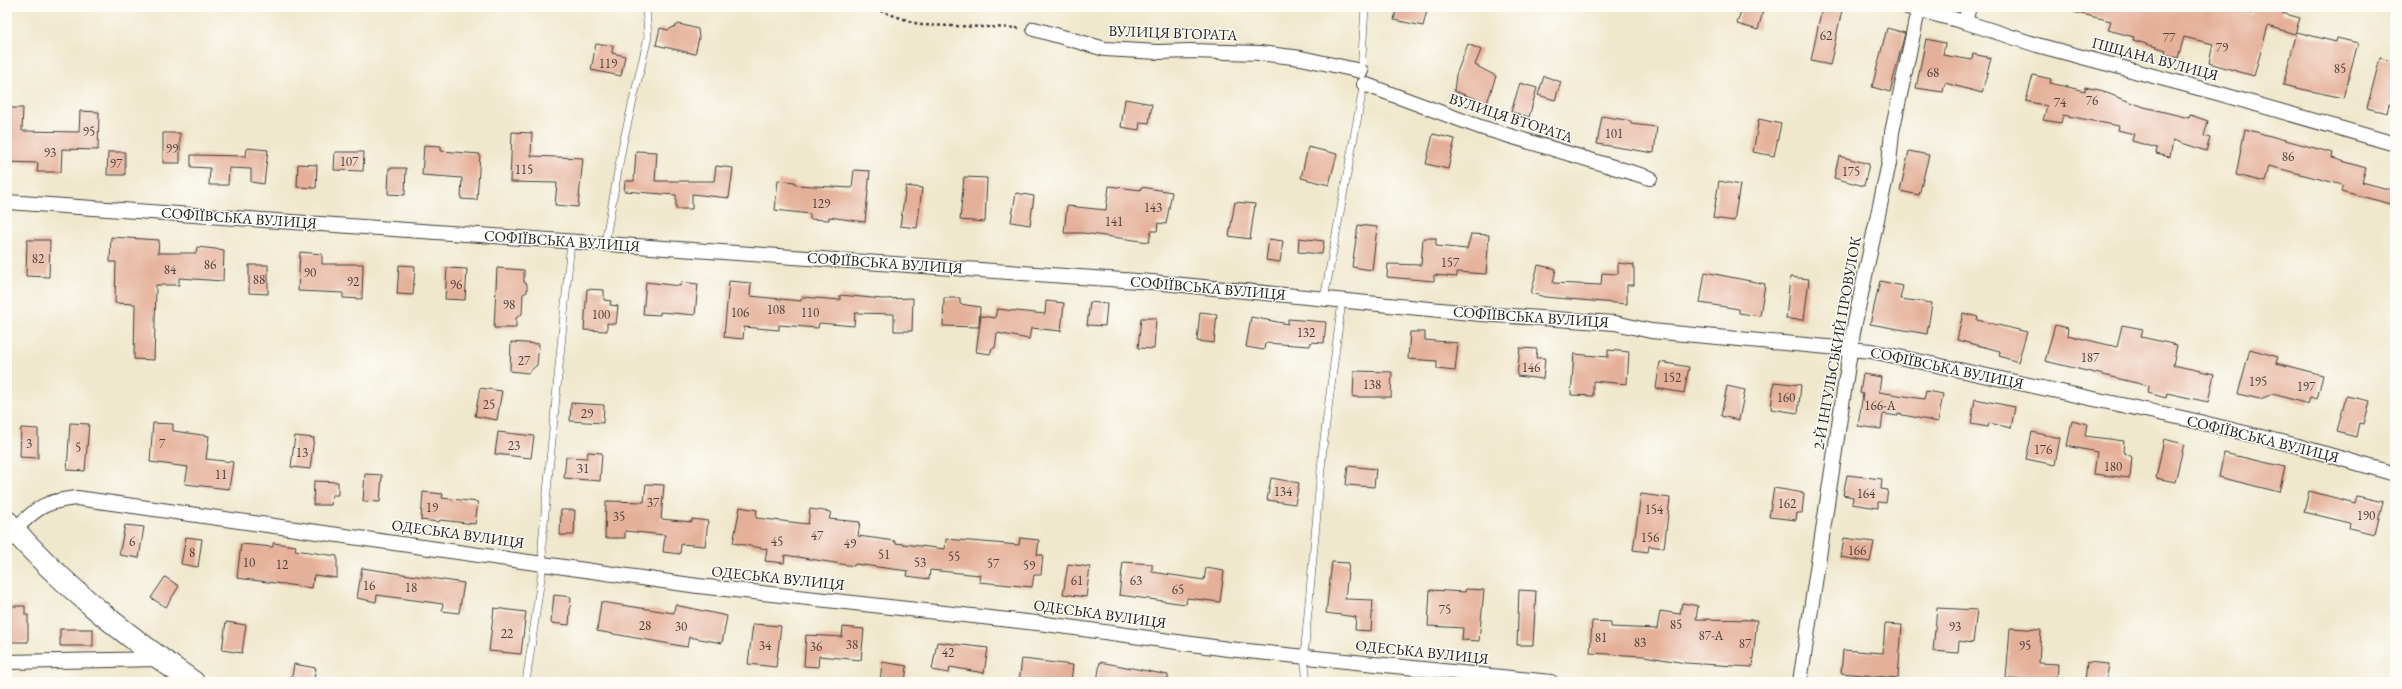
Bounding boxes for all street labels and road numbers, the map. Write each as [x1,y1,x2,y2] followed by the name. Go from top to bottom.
[1108,21,1239,44] street label: ВУЛИЦЯ ВТОРАТА
[2090,32,2221,85] street label: ПІЩАНА ВУЛИЦЯ
[1447,89,1576,147] street label: ВУЛИЦЯ ВТОРАТА
[160,203,318,232] street label: СОФІЇВСЬКА ВУЛИЦЯ
[483,226,641,255] street label: СОФІЇВСЬКА ВУЛИЦЯ
[1808,235,1865,451] street label: 2-Й ІНГУЛЬСЬКИЙ ПРОВУЛОК
[806,248,964,277] street label: СОФІЇВСЬКА ВУЛИЦЯ
[1129,271,1287,304] street label: СОФІЇВСЬКА ВУЛИЦЯ
[1452,302,1610,331] street label: СОФІЇВСЬКА ВУЛИЦЯ
[1869,342,2025,393] street label: СОФІЇВСЬКА ВУЛИЦЯ
[2185,410,2341,467] street label: СОФІЇВСЬКА ВУЛИЦЯ
[391,515,526,552] street label: ОДЕСЬКА ВУЛИЦЯ
[711,561,846,594] street label: ОДЕСЬКА ВУЛИЦЯ
[1033,595,1168,632] street label: ОДЕСЬКА ВУЛИЦЯ
[1355,635,1490,668] street label: ОДЕСЬКА ВУЛИЦЯ

